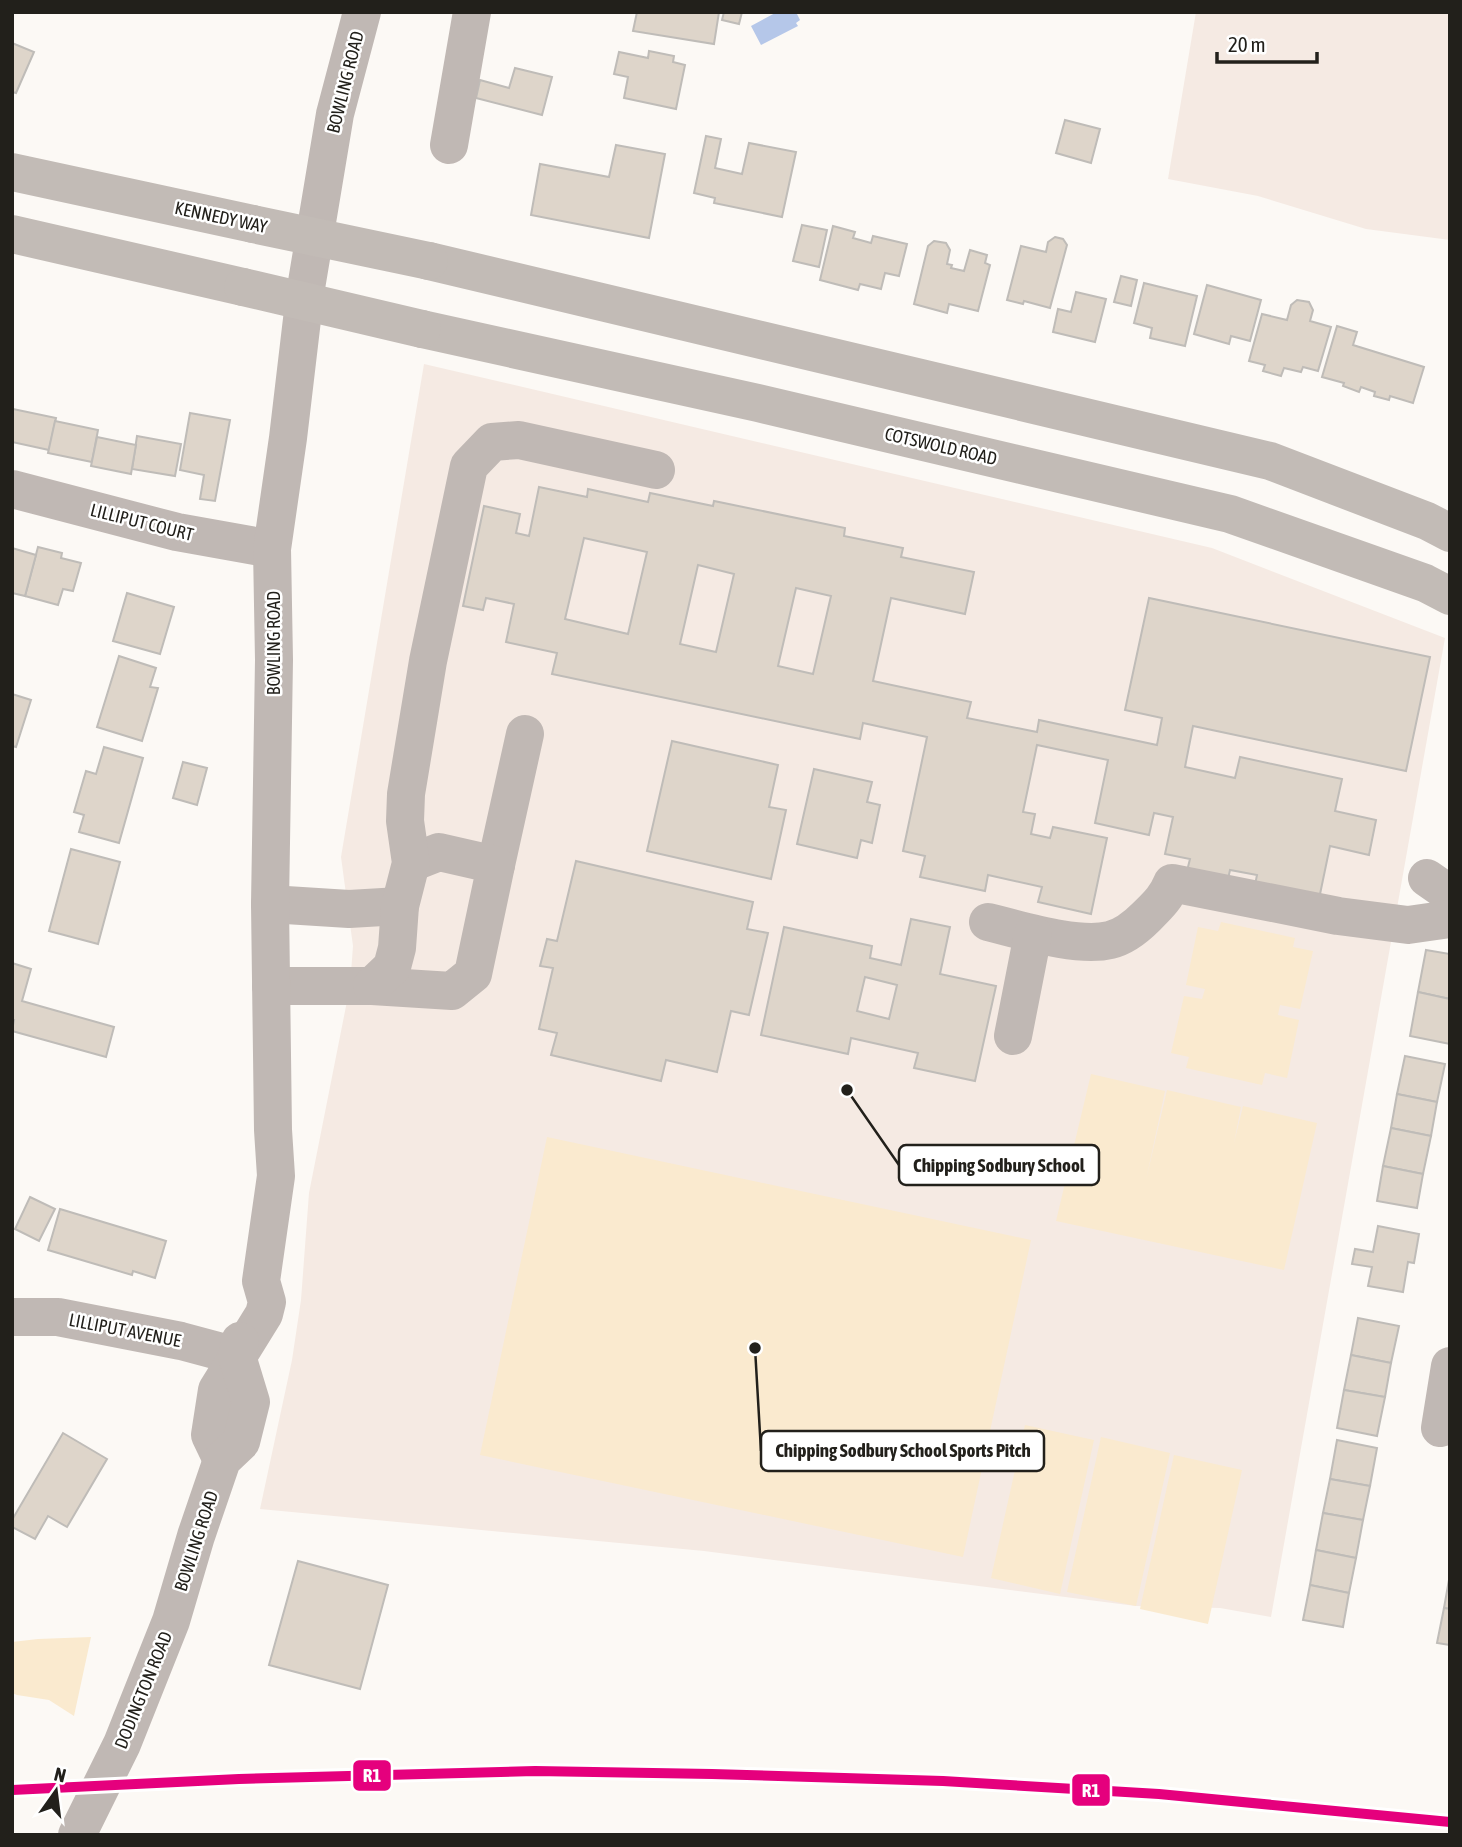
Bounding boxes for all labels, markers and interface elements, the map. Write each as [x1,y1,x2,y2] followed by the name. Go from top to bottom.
[1217,21,1317,65] scale bar
[322,29,368,135] street label: BOWLING ROAD
[1228,32,1266,56] text: 20 m
[173,197,269,237] street label: KENNEDY WAY
[883,423,999,469] street label: COTSWOLD ROAD
[88,499,196,545] street label: LILLIPUT COURT
[263,591,284,695] street label: BOWLING ROAD
[899,1145,1099,1185] callout: Chipping Sodbury School
[913,1154,1086,1176] text: Chipping Sodbury School
[67,1309,183,1351] street label: LILLIPUT AVENUE
[761,1431,1044,1471] callout: Chipping Sodbury School Sports Pitch
[775,1439,1031,1461] text: Chipping Sodbury School Sports Pitch
[170,1488,222,1594] street label: BOWLING ROAD
[110,1628,176,1752] street label: DODINGTON ROAD
[21,1756,91,1826] north arrow
[352,1759,392,1792] line badge: R1
[52,1762,68,1787] text: N
[363,1764,381,1786] text: R1
[1071,1773,1111,1807] line badge: R1
[1082,1779,1100,1801] text: R1

